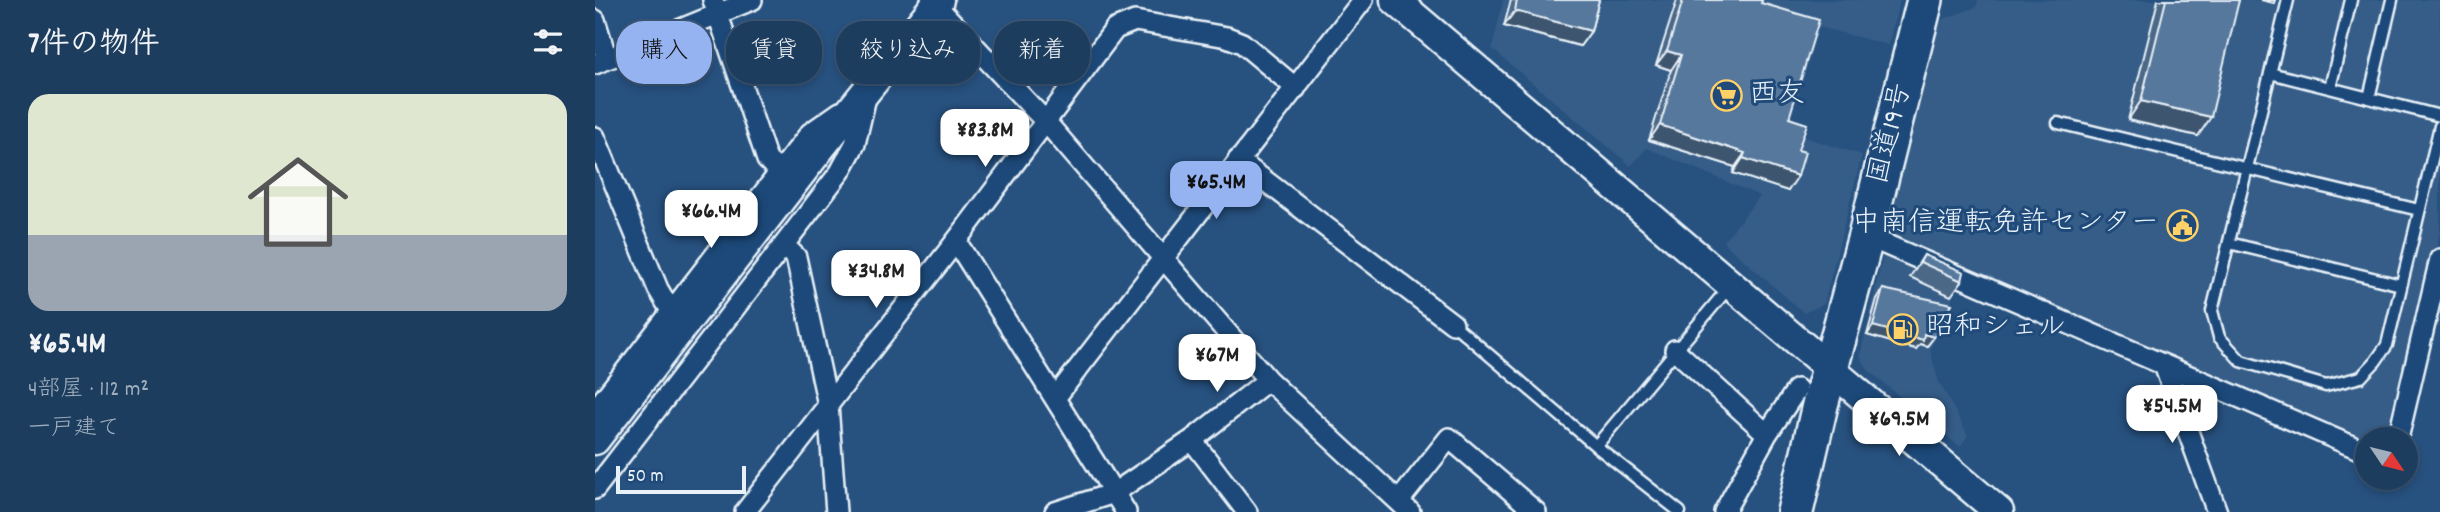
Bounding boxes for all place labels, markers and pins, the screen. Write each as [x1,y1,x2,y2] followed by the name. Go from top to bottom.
[1749,76,1805,116] place label: 西友
[1709,79,1743,113] supermarket icon: 西友
[928,110,1042,169] pin: ¥83.8M
[1159,162,1273,221] pin: ¥65.4M
[654,190,768,250] pin: ¥66.4M
[1852,205,2159,245] place label: 中南信運転免許センター
[2165,208,2199,242] public building icon: 中南信運転免許センター
[819,250,933,310] pin: ¥34.8M
[1926,309,2066,349] place label: 昭和シェル
[1886,312,1920,346] fuel station icon: 昭和シェル
[1176,334,1258,394] pin: ¥67M
[2115,386,2229,445] pin: ¥54.5M
[1842,398,1956,458] pin: ¥69.5M

